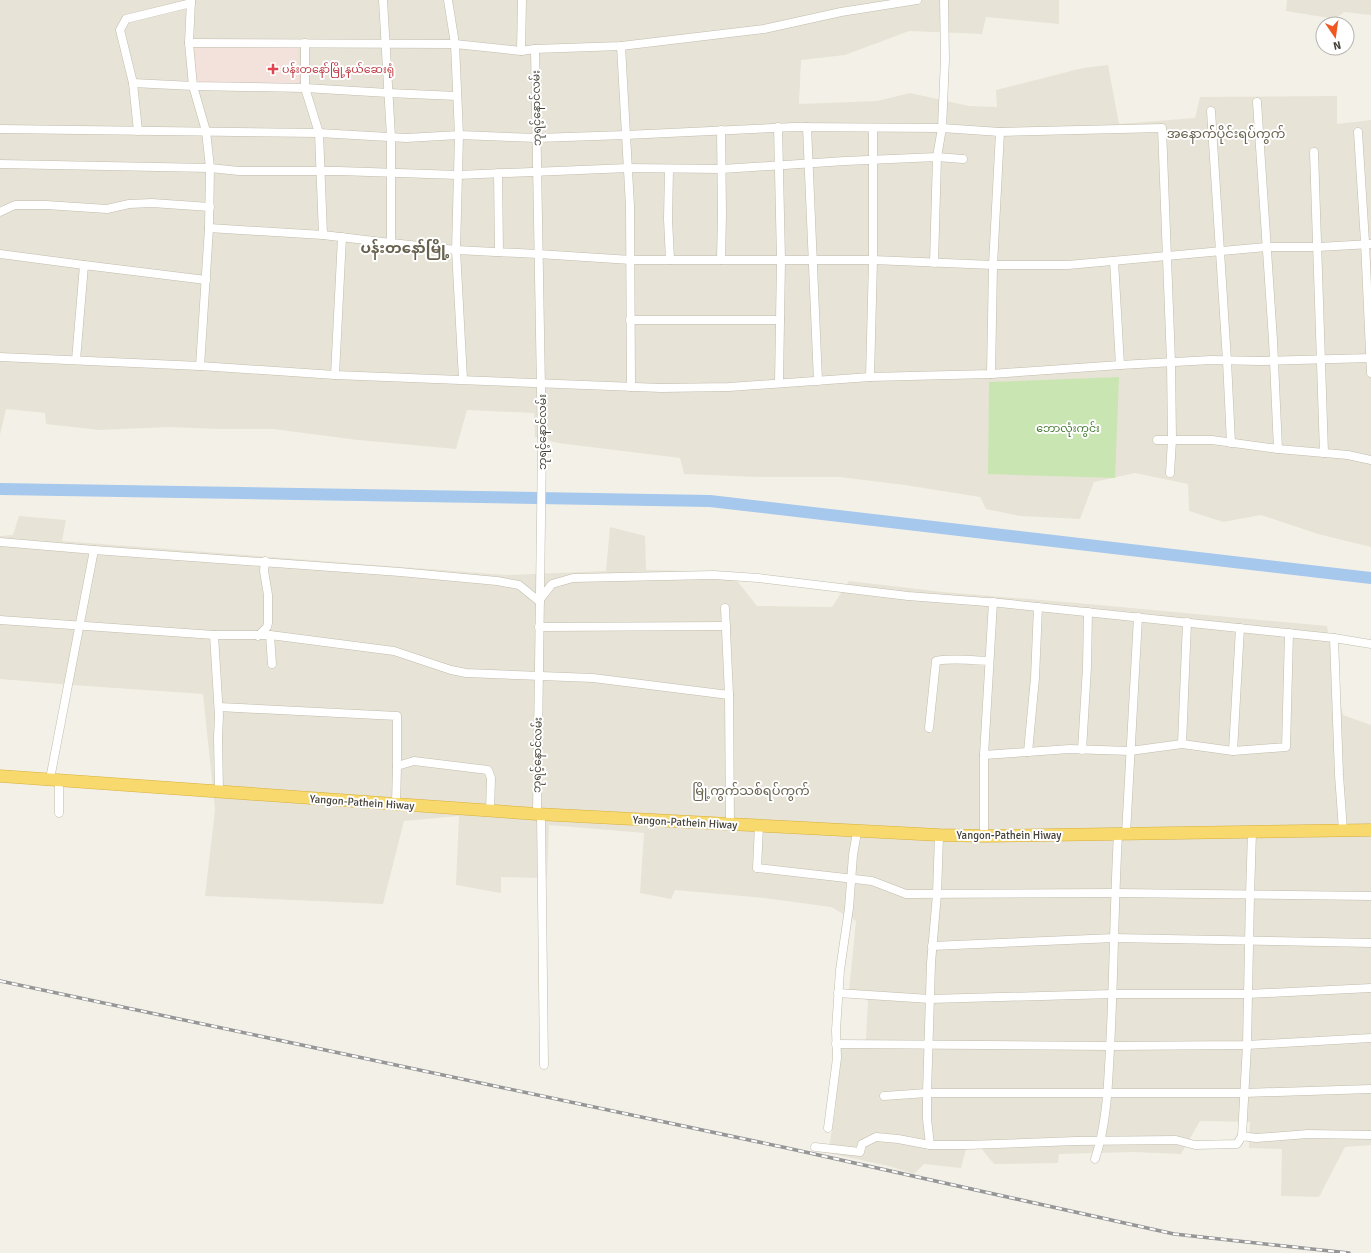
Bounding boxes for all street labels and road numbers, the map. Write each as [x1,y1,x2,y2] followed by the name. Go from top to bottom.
[528,70,546,146] street label: ဘုရင့်နောင်လမ်း
[535,394,551,470] street label: ဘုရင့်နောင်လမ်း
[529,717,547,793] street label: ဘုရင့်နောင်လမ်း
[309,792,416,813] street label: Yangon-Pathein Hiway
[632,813,739,832] street label: Yangon-Pathein Hiway
[957,829,1062,842] street label: Yangon-Pathein Hiway

